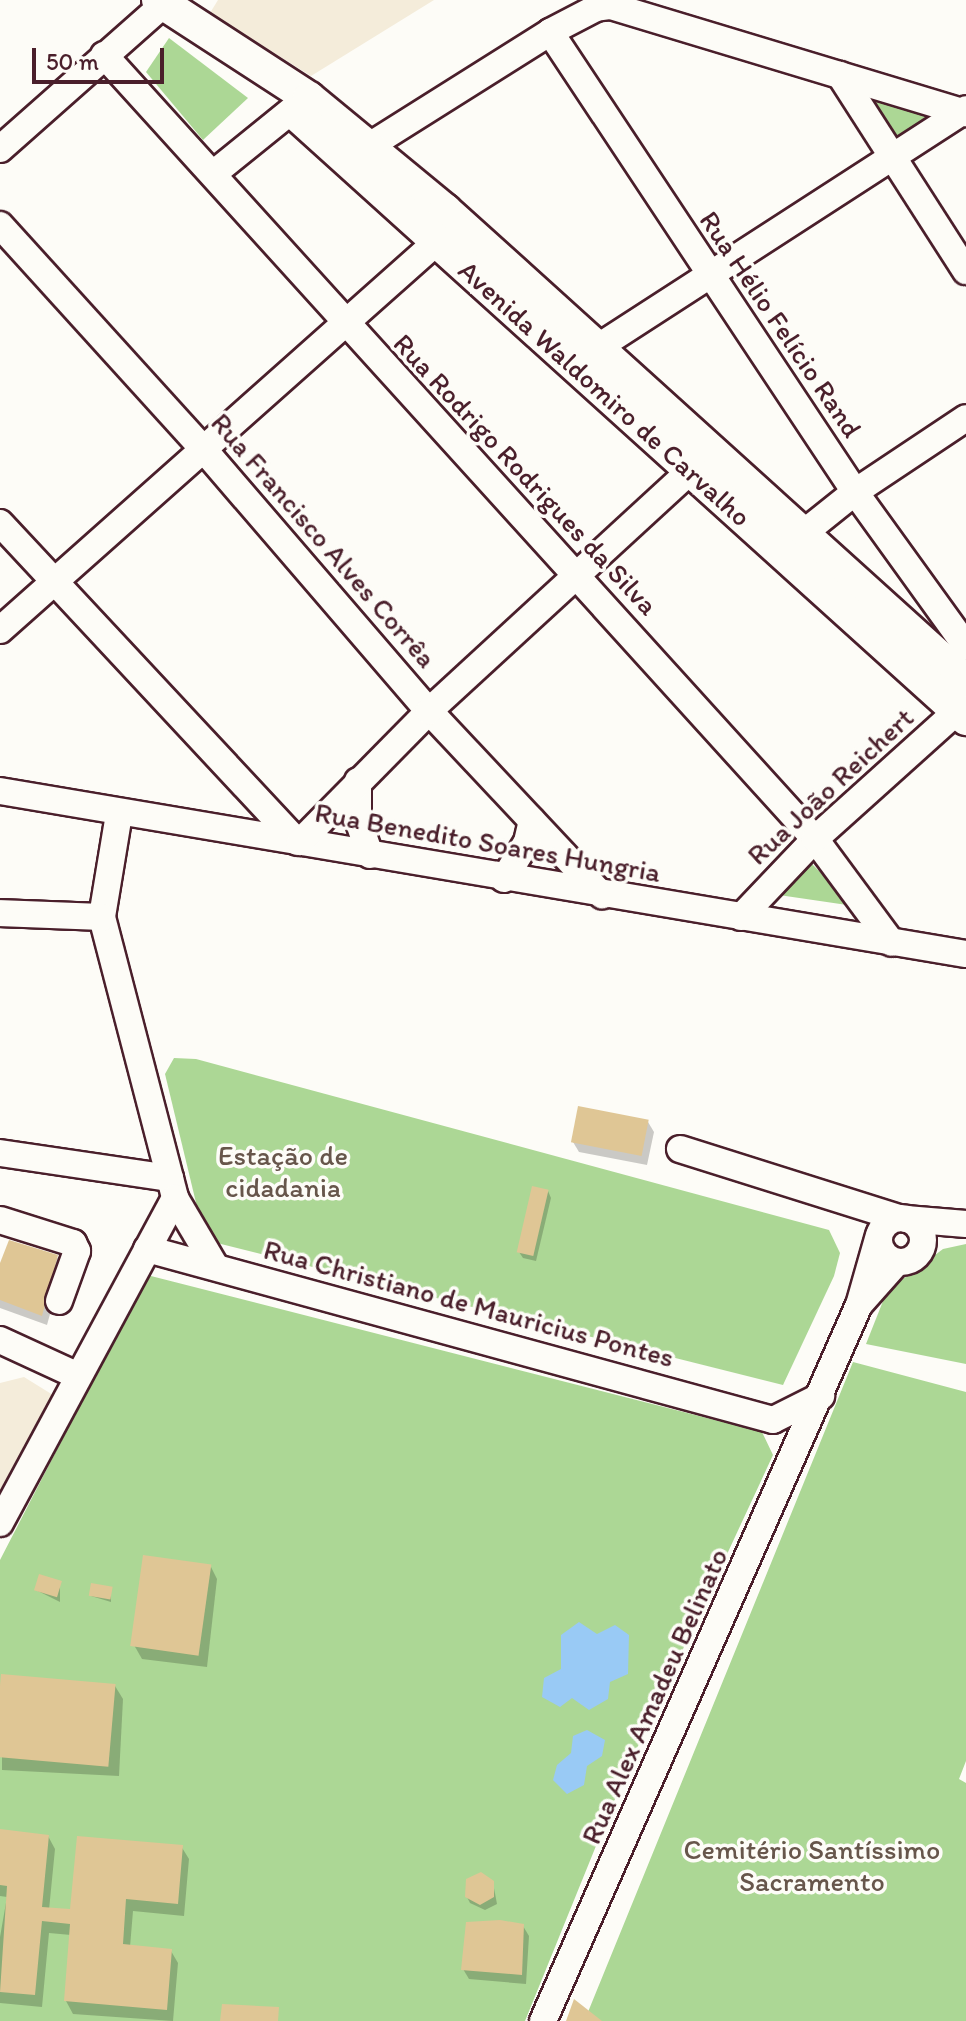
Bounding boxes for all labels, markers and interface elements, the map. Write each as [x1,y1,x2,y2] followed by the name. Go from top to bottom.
[36,32,168,82] scale bar
[46,47,99,76] text: 50 m
[693,205,869,443] street label: Rua Hélio Felício Rand
[452,253,758,533] street label: Avenida Waldomiro de Carvalho
[387,327,665,621] street label: Rua Rodrigo Rodrigues da Silva
[205,406,443,674] street label: Rua Francisco Alves Corrêa
[740,700,920,872] street label: Rua João Reichert
[312,795,664,889] street label: Rua Benedito Soares Hungria
[218,1138,348,1204] park label: Estação de cidadania
[260,1232,678,1374] street label: Rua Christiano de Mauricius Pontes
[574,1544,734,1848] street label: Rua Alex Amadeu Belinato
[683,1832,941,1898] park label: Cemitério Santíssimo Sacramento

